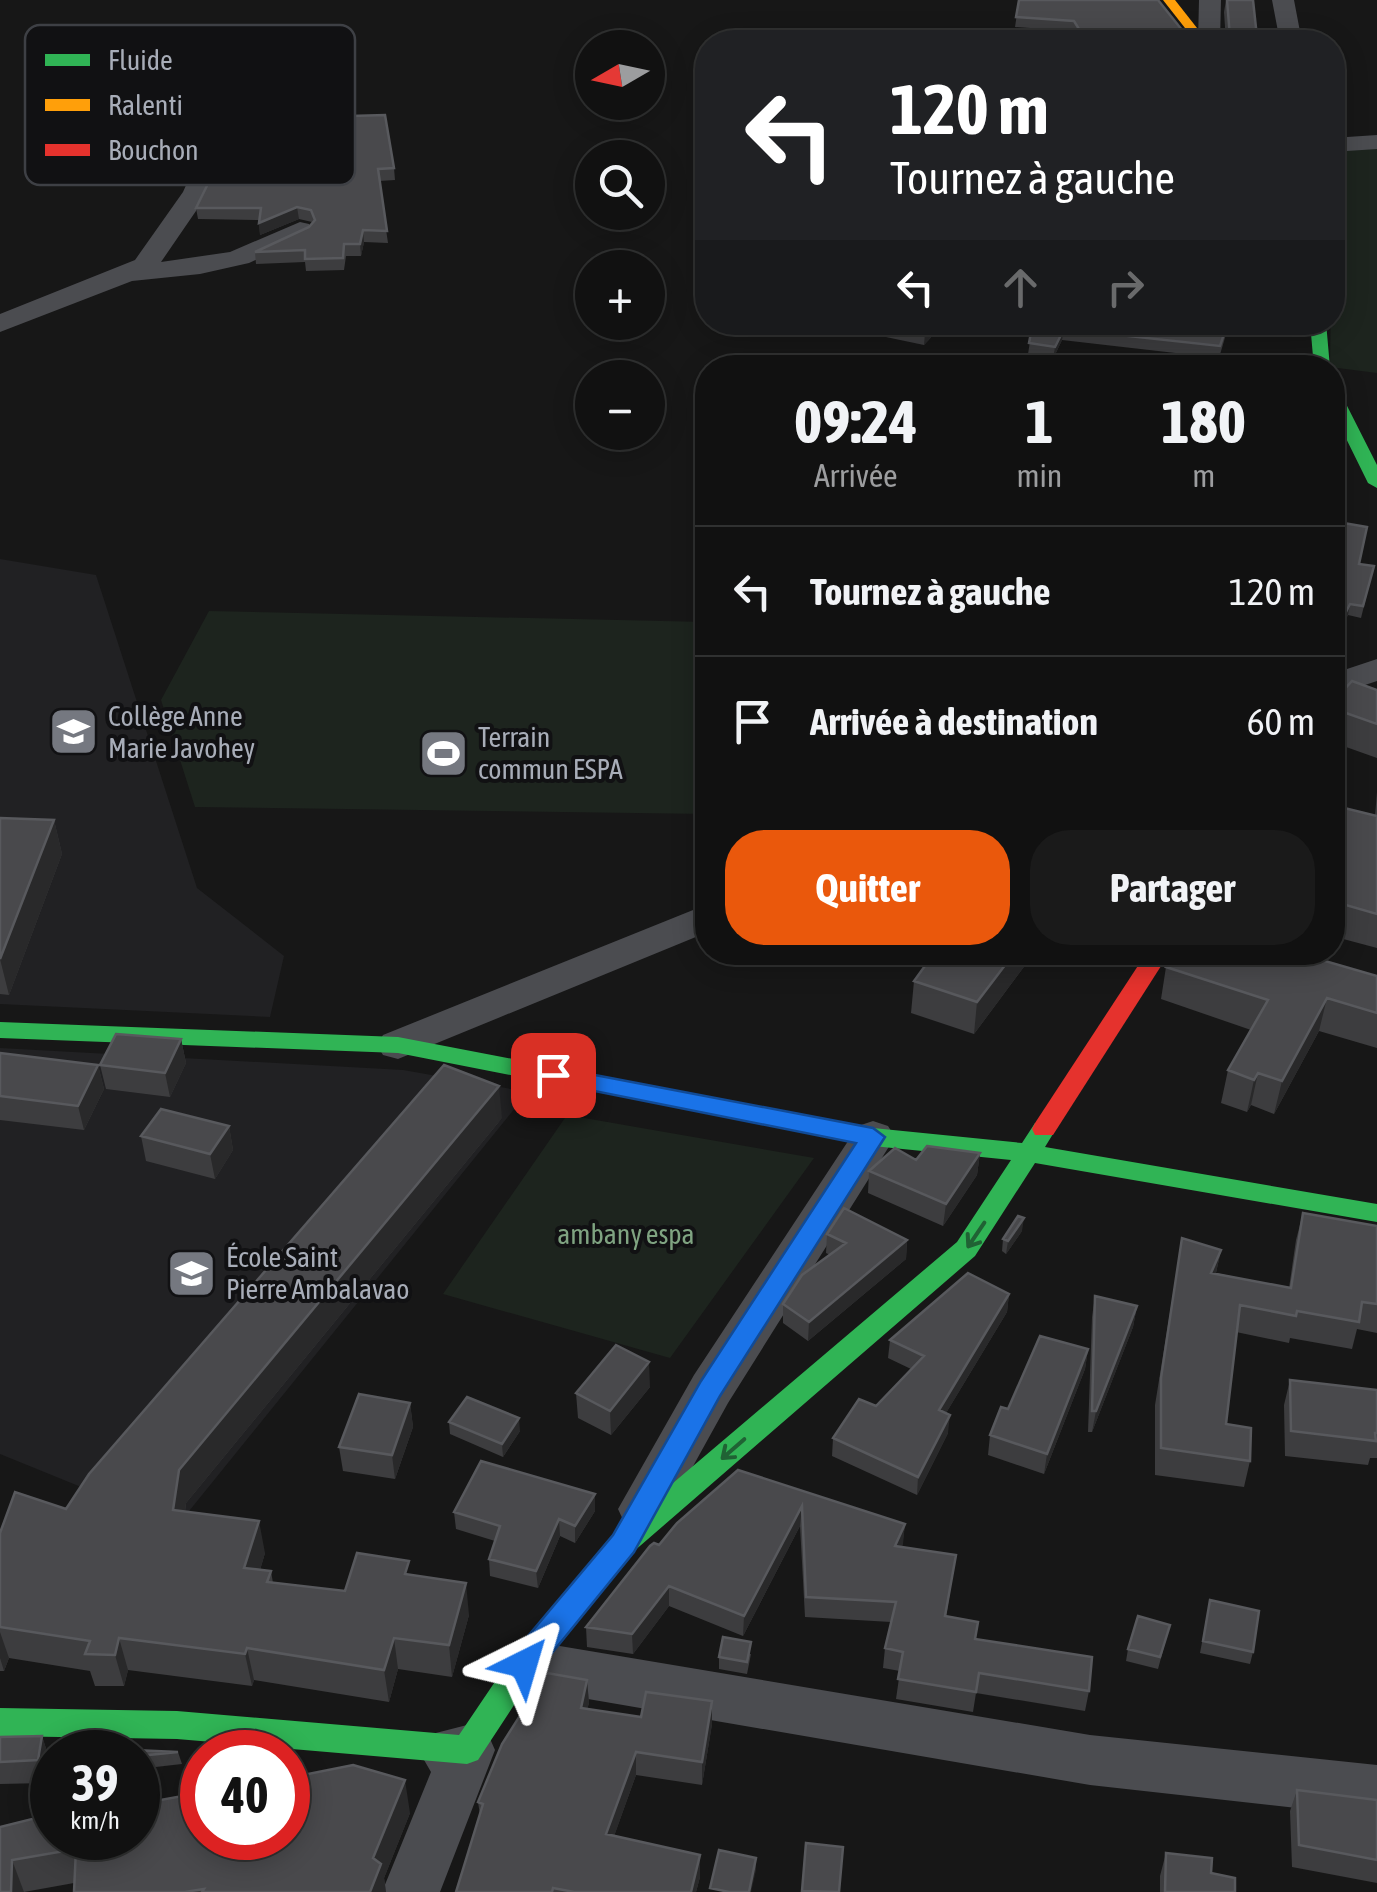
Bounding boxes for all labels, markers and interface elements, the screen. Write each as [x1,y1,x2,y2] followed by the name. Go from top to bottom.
[25,25,355,185] legend
[575,30,665,120] north arrow
[575,30,665,450] map controls
[108,44,173,76] text: Fluide
[890,69,1049,149] text: 120 m
[725,70,855,200] icon: left
[108,89,183,121] text: Ralenti
[108,134,199,166] text: Bouchon
[575,140,665,230] button: search
[890,152,1175,204] text: Tournez à gauche
[575,250,665,340] button: +
[888,260,943,315] icon: left
[993,260,1048,315] icon: ahead
[1098,260,1153,315] icon: right
[575,360,665,450] button: −
[794,387,917,456] text: 09:24
[1025,387,1054,456] text: 1
[1161,387,1246,456] text: 180
[814,457,898,494] text: Arrivée
[1016,457,1062,494] text: min
[1192,457,1215,494] text: m
[725,564,780,619] icon: left
[810,570,1051,613] text: Tournez à gauche
[1229,570,1315,613] text: 120 m
[725,694,780,749] icon: arrive
[108,700,255,764] place label: Collège Anne Marie Javohey
[810,700,1098,743] text: Arrivée à destination
[1247,700,1315,743] text: 60 m
[47,706,99,758] school or university icon: Collège Anne Marie Javohey
[478,721,623,785] place label: Terrain commun ESPA
[417,727,469,779] sports icon: Terrain commun ESPA
[725,830,1010,945] button: Quitter
[1030,830,1315,945] button: Partager
[511,1033,596,1118] pin
[526,1048,581,1103] icon: arrive
[557,1218,695,1250] park label: ambany espa
[965,1220,986,1248] one-way arrow
[226,1241,409,1305] place label: École Saint Pierre Ambalavao
[165,1247,217,1299] school or university icon: École Saint Pierre Ambalavao
[720,1438,746,1460] one-way arrow
[472,1612,576,1716] position arrow
[180,1730,310,1860] speed limit sign: 40
[71,1754,118,1812] text: 39
[70,1806,120,1834] text: km/h

